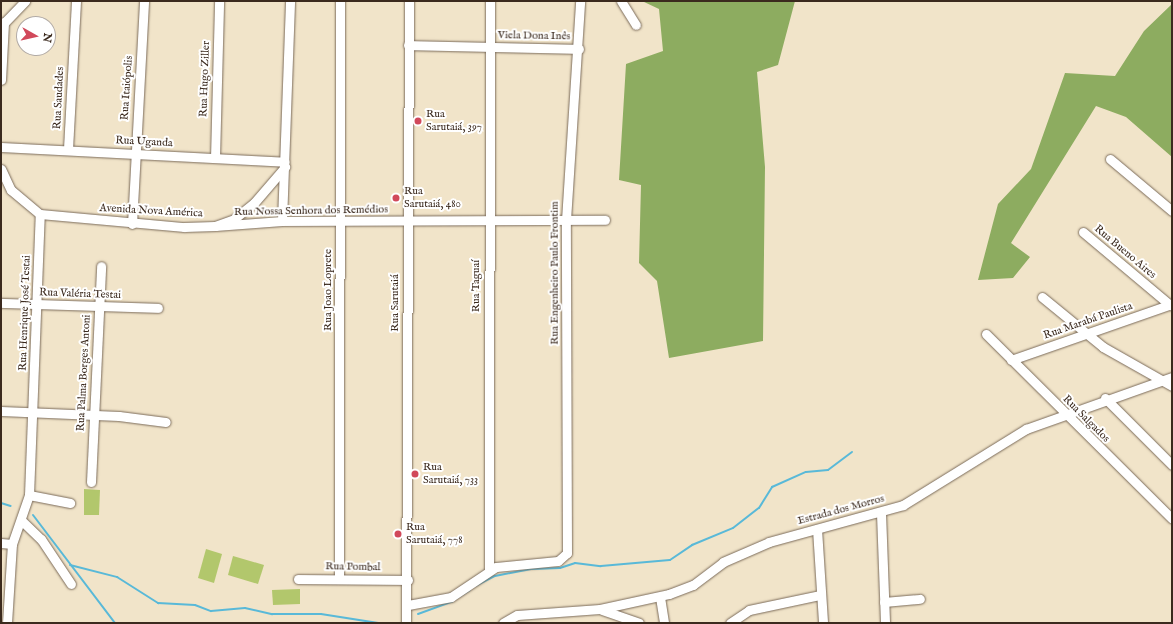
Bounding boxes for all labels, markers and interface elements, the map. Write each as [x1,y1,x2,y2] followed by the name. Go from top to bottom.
[16,16,56,56] north arrow
[498,29,570,43] street label: Viela Dona Inês
[39,32,54,43] text: N
[197,41,213,117] street label: Rua Hugo Ziller
[118,55,136,121] street label: Rua Itaiópolis
[51,66,67,130] street label: Rua Saudades
[426,108,482,134] place label: Rua Sarutaiá, 397
[413,116,423,126] marker: Rua Sarutaiá, 397
[115,134,173,150] street label: Rua Uganda
[404,185,461,211] place label: Rua Sarutaiá, 480
[391,193,401,203] marker: Rua Sarutaiá, 480
[548,201,562,345] street label: Rua Engenheiro Paulo Frontim
[99,202,203,220] street label: Avenida Nova América
[234,203,388,219] street label: Rua Nossa Senhora dos Remédios
[1091,222,1159,282] street label: Rua Bueno Aires
[321,249,335,331] street label: Rua Joao Loprete
[16,255,34,371] street label: Rua Henrique José Testai
[469,260,483,312] street label: Rua Taguaí
[388,274,402,332] street label: Rua Sarutaiá
[39,286,121,302] street label: Rua Valéria Testai
[1042,300,1134,342] street label: Rua Marabá Paulista
[74,314,94,432] street label: Rua Palma Borges Antoni
[1060,393,1112,445] street label: Rua Salgados
[423,461,478,487] place label: Rua Sarutaiá, 733
[410,469,420,479] marker: Rua Sarutaiá, 733
[796,492,886,528] street label: Estrada dos Morros
[406,521,462,547] place label: Rua Sarutaiá, 778
[393,529,403,539] marker: Rua Sarutaiá, 778
[325,560,381,574] street label: Rua Pombal

